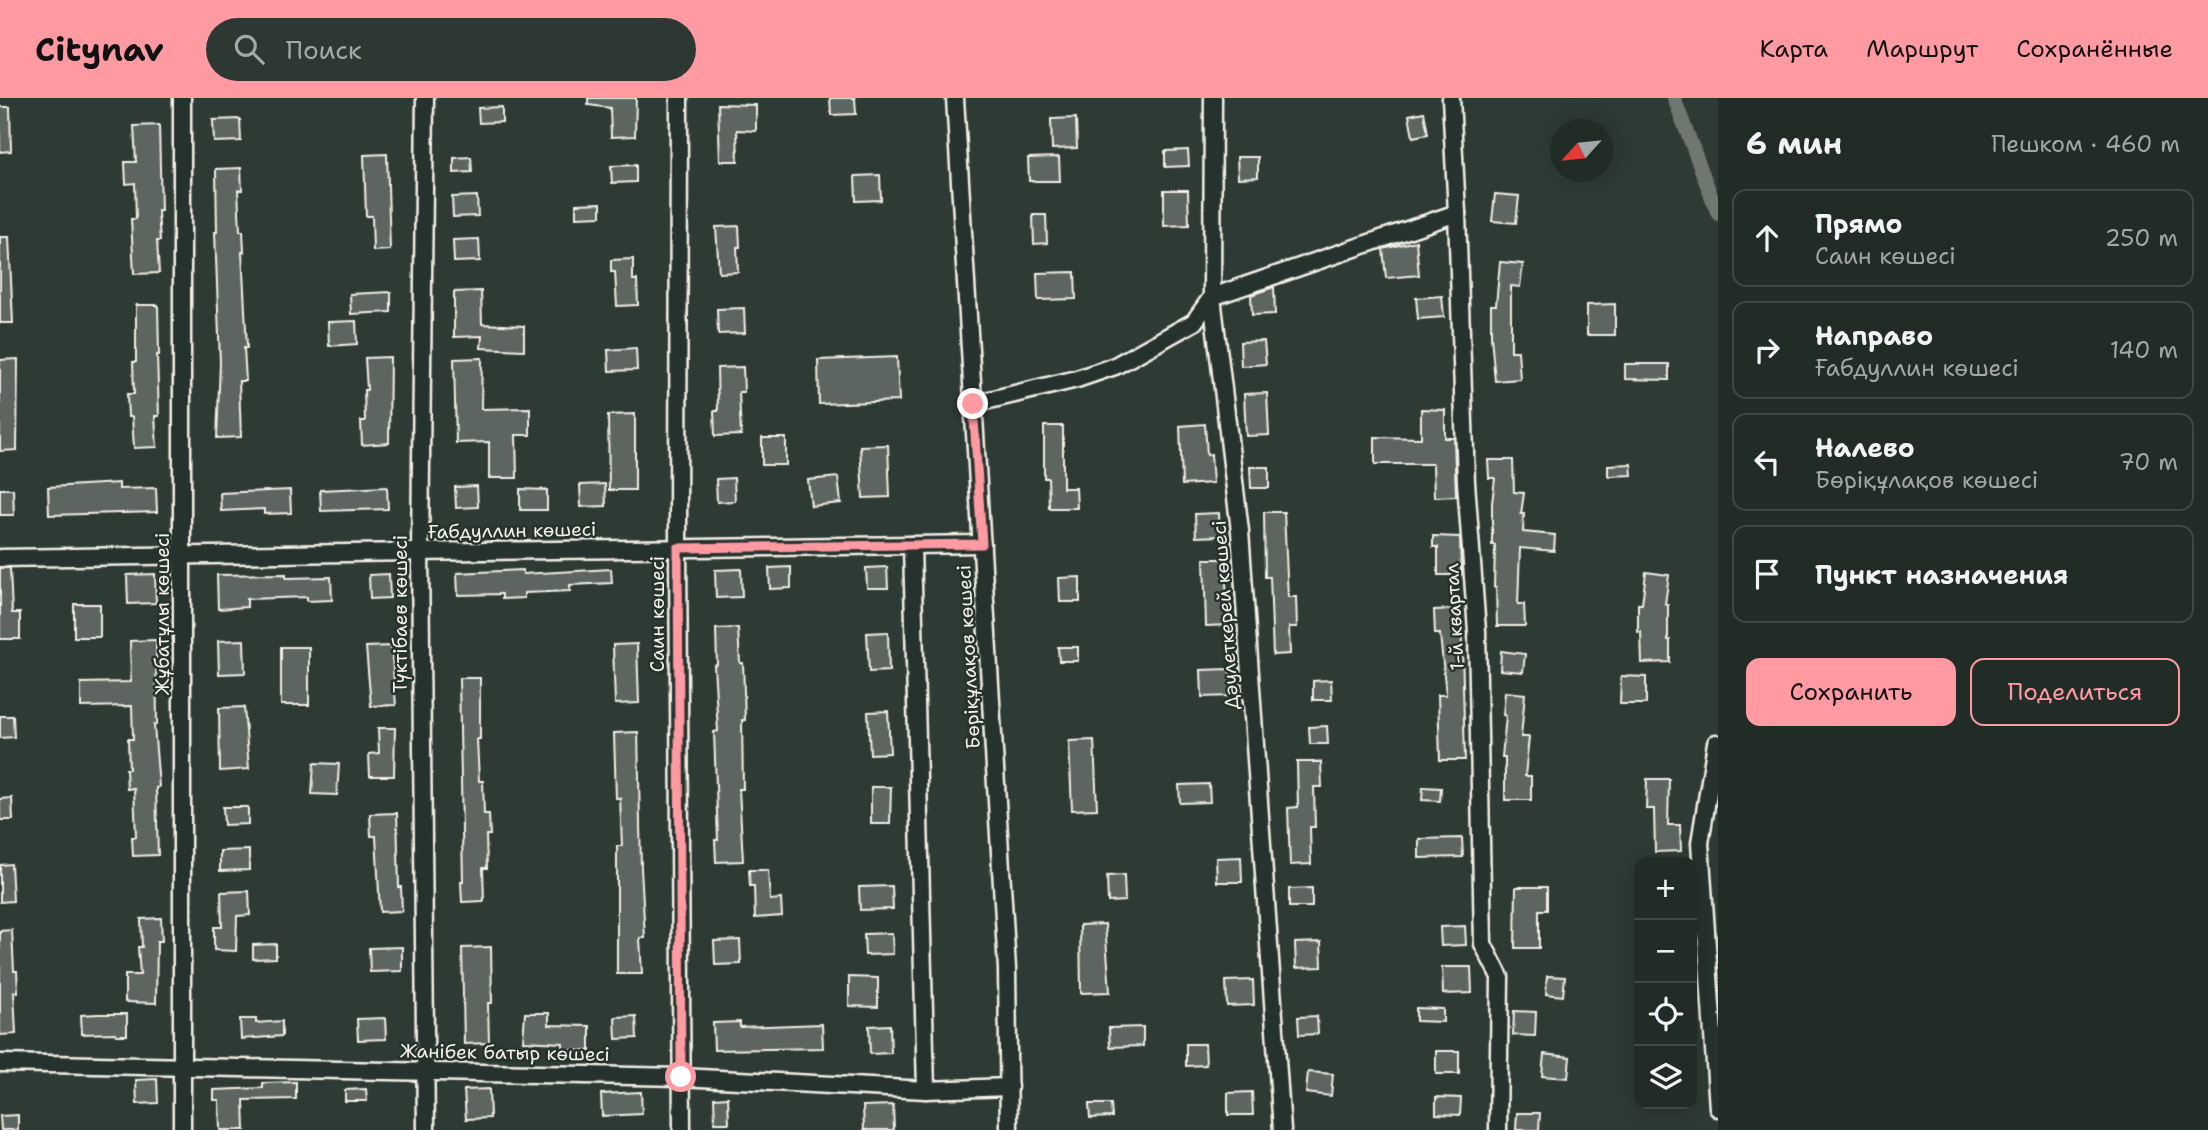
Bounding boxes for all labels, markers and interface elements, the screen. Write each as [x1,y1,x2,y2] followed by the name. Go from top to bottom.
[206,18,696,81] search box
[35,27,164,72] text: Citynav
[230,30,268,68] icon: search
[286,32,362,67] text: Поиск
[1760,33,1828,65] text: Карта
[1866,33,1978,65] text: Маршрут
[2016,33,2173,65] text: Сохранённые
[1550,119,1613,182] north arrow
[1746,123,1842,164] text: 6 мин
[1991,129,2180,159] text: Пешком · 460 m
[1815,206,1903,241] text: Прямо
[1748,219,1786,257] icon: ahead
[2105,223,2178,253] text: 250 m
[1815,241,1956,271] text: Саин көшесі
[1815,318,1933,353] text: Направо
[1748,331,1786,369] icon: right
[2110,335,2178,365] text: 140 m
[1815,353,2019,383] text: Ғабдуллин көшесі
[957,388,988,419] route end
[1815,430,1915,465] text: Налево
[1748,443,1786,481] icon: left
[2119,447,2178,477] text: 70 m
[1815,465,2038,495] text: Бөріқұлақов көшесі
[428,517,596,544] street label: Ғабдуллин көшесі
[1206,519,1245,710] street label: Дәулеткерей көшесі
[150,533,175,695] street label: Жұбатұлы көшесі
[388,535,413,693] street label: Түктібаев көшесі
[1748,555,1786,593] icon: arrive
[645,556,670,672] street label: Саин көшесі
[1815,557,2068,592] text: Пункт назначения
[1439,562,1470,671] street label: 1-й квартал
[951,564,986,750] street label: Бөріқұлақов көшесі
[1746,658,1956,726] button: Сохранить
[1970,658,2180,726] button: Поделиться
[1634,857,1697,1109] map controls
[1634,857,1697,920] button: +
[1634,920,1697,983] button: −
[1634,983,1697,1046] button: locate
[400,1038,610,1067] street label: Жанібек батыр көшесі
[1634,1046,1697,1109] button: layers
[665,1061,696,1092] route start

